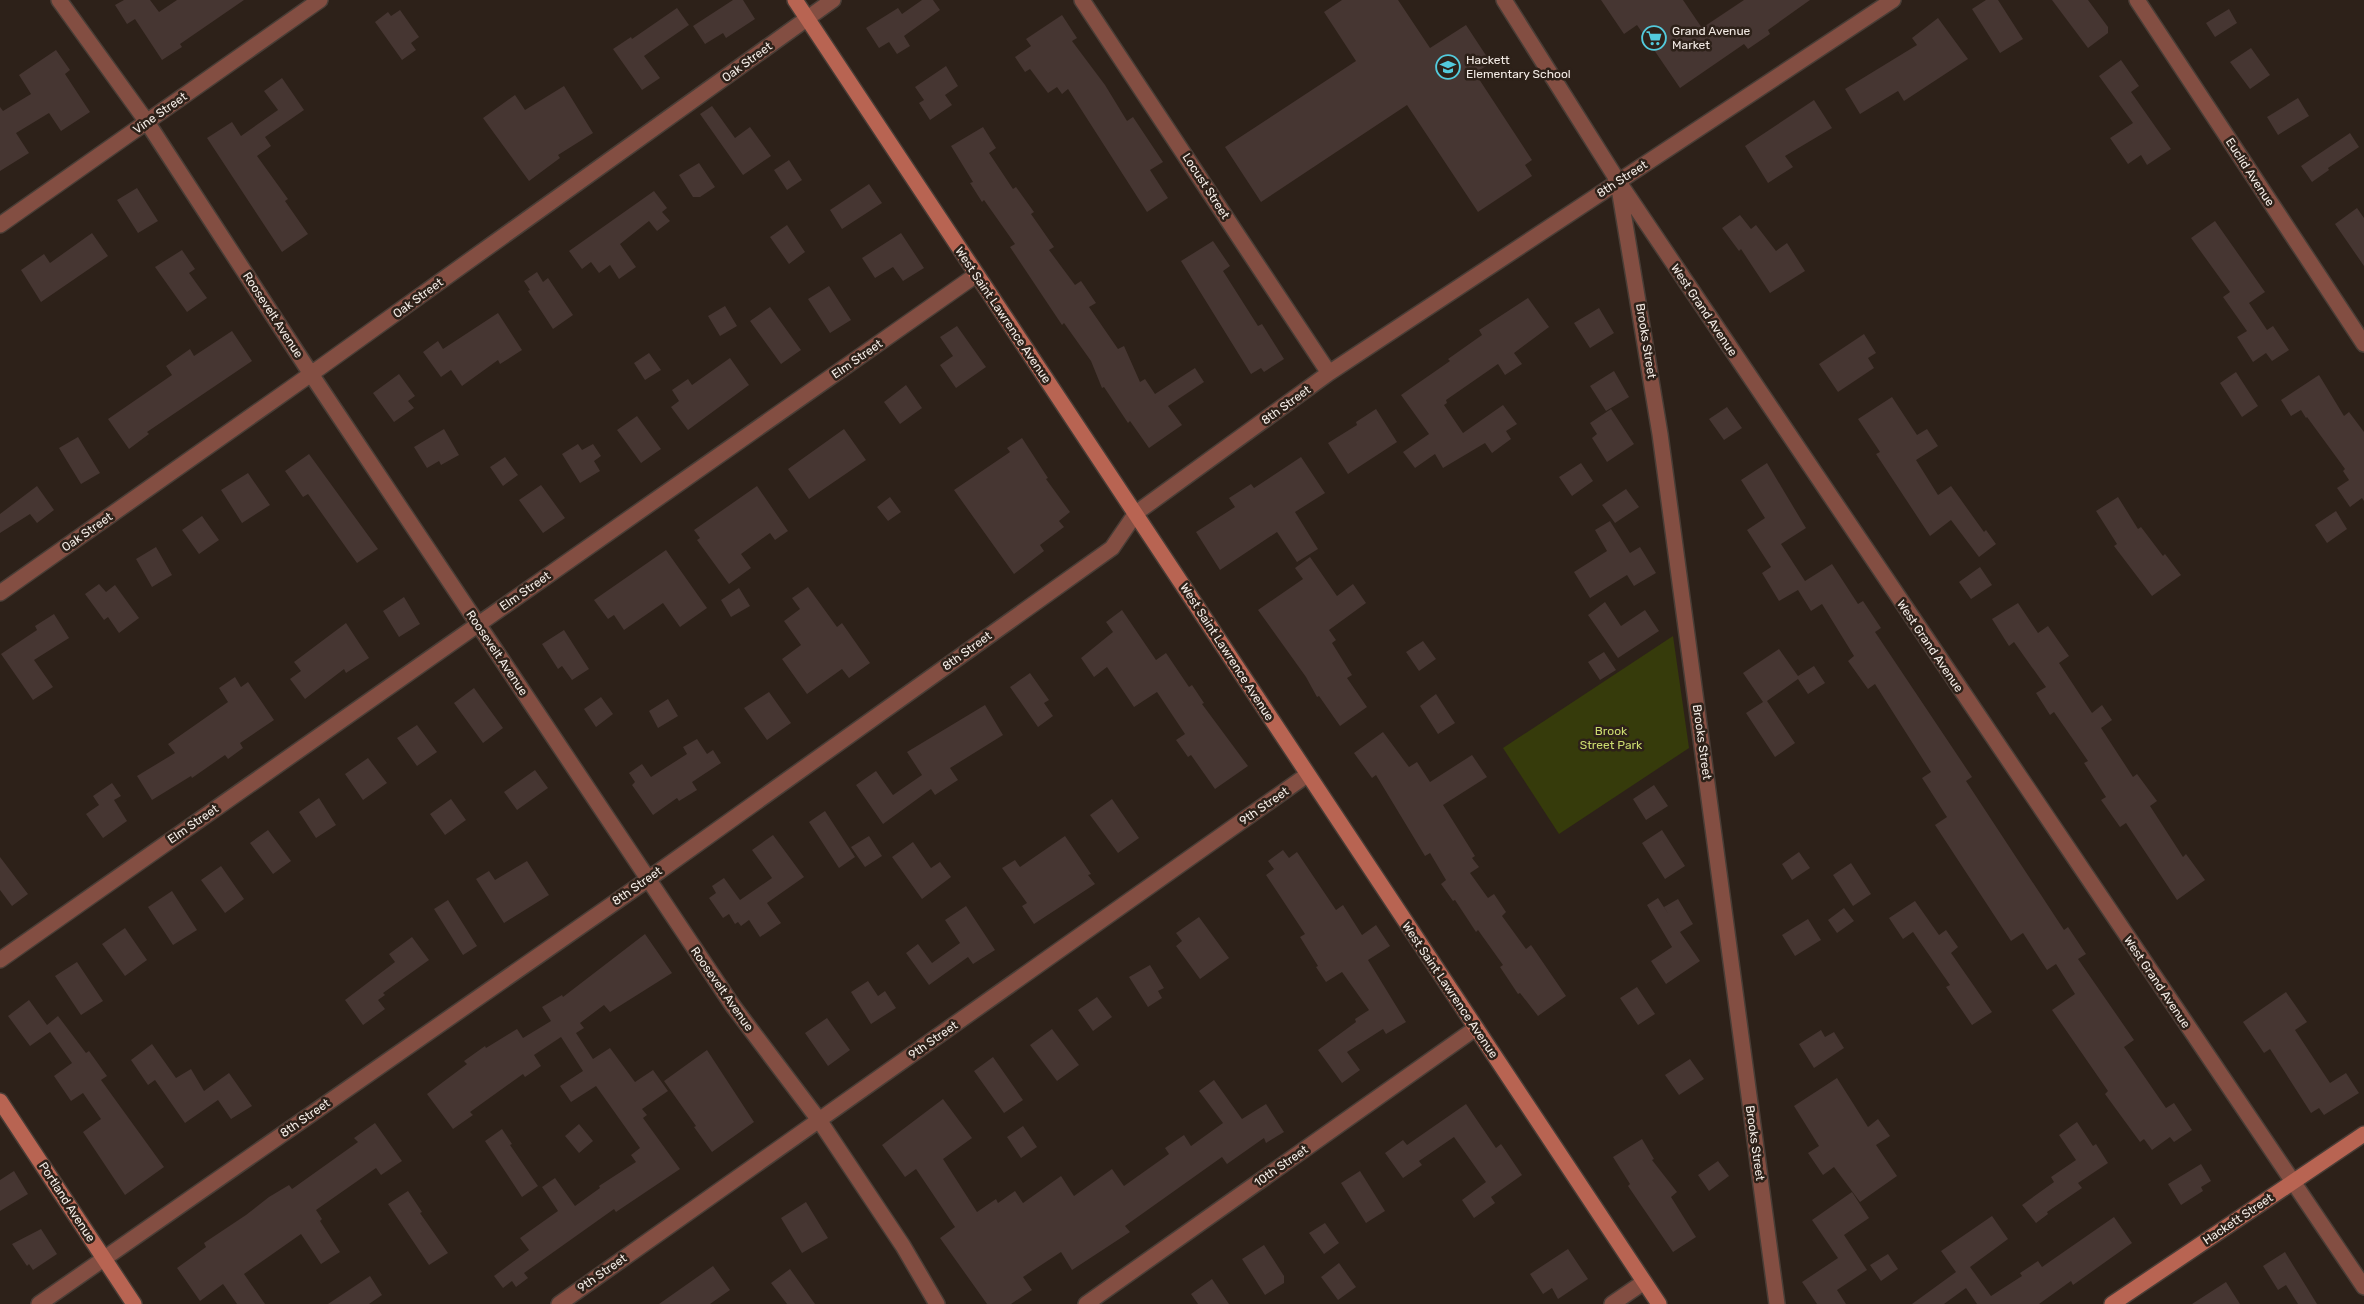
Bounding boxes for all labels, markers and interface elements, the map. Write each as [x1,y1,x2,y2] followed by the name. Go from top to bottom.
[1672,24,1751,52] place label: Grand Avenue Market
[1641,25,1667,51] supermarket icon: Grand Avenue Market
[719,39,775,85] street label: Oak Street
[1466,53,1571,81] place label: Hackett Elementary School
[1435,54,1461,80] school or university icon: Hackett Elementary School
[130,89,190,137] street label: Vine Street
[2223,135,2277,209] street label: Euclid Avenue
[1179,150,1233,222] street label: Locust Street
[1594,157,1650,200] street label: 8th Street
[952,244,1054,386] street label: West Saint Lawrence Avenue
[1668,261,1740,359] street label: West Grand Avenue
[240,269,306,361] street label: Roosevelt Avenue
[390,275,446,321] street label: Oak Street
[1633,302,1659,380] street label: Brooks Street
[829,336,885,382] street label: Elm Street
[1259,382,1314,427] street label: 8th Street
[59,509,115,555] street label: Oak Street
[497,568,553,614] street label: Elm Street
[1177,581,1277,724] street label: West Saint Lawrence Avenue
[1894,597,1966,695] street label: West Grand Avenue
[463,608,531,698] street label: Roosevelt Avenue
[940,628,995,673] street label: 8th Street
[1690,703,1714,781] street label: Brooks Street
[1580,724,1643,752] park label: Brook Street Park
[1237,784,1292,828] street label: 9th Street
[165,801,221,847] street label: Elm Street
[610,864,665,908] street label: 8th Street
[1399,919,1501,1061] street label: West Saint Lawrence Avenue
[2121,933,2193,1031] street label: West Grand Avenue
[688,944,756,1034] street label: Roosevelt Avenue
[906,1018,961,1062] street label: 9th Street
[278,1096,333,1140] street label: 8th Street
[1743,1104,1767,1182] street label: Brooks Street
[1251,1142,1311,1190] street label: 10th Street
[36,1159,98,1245] street label: Portland Avenue
[2200,1190,2276,1248] street label: Hackett Street
[575,1251,630,1295] street label: 9th Street

